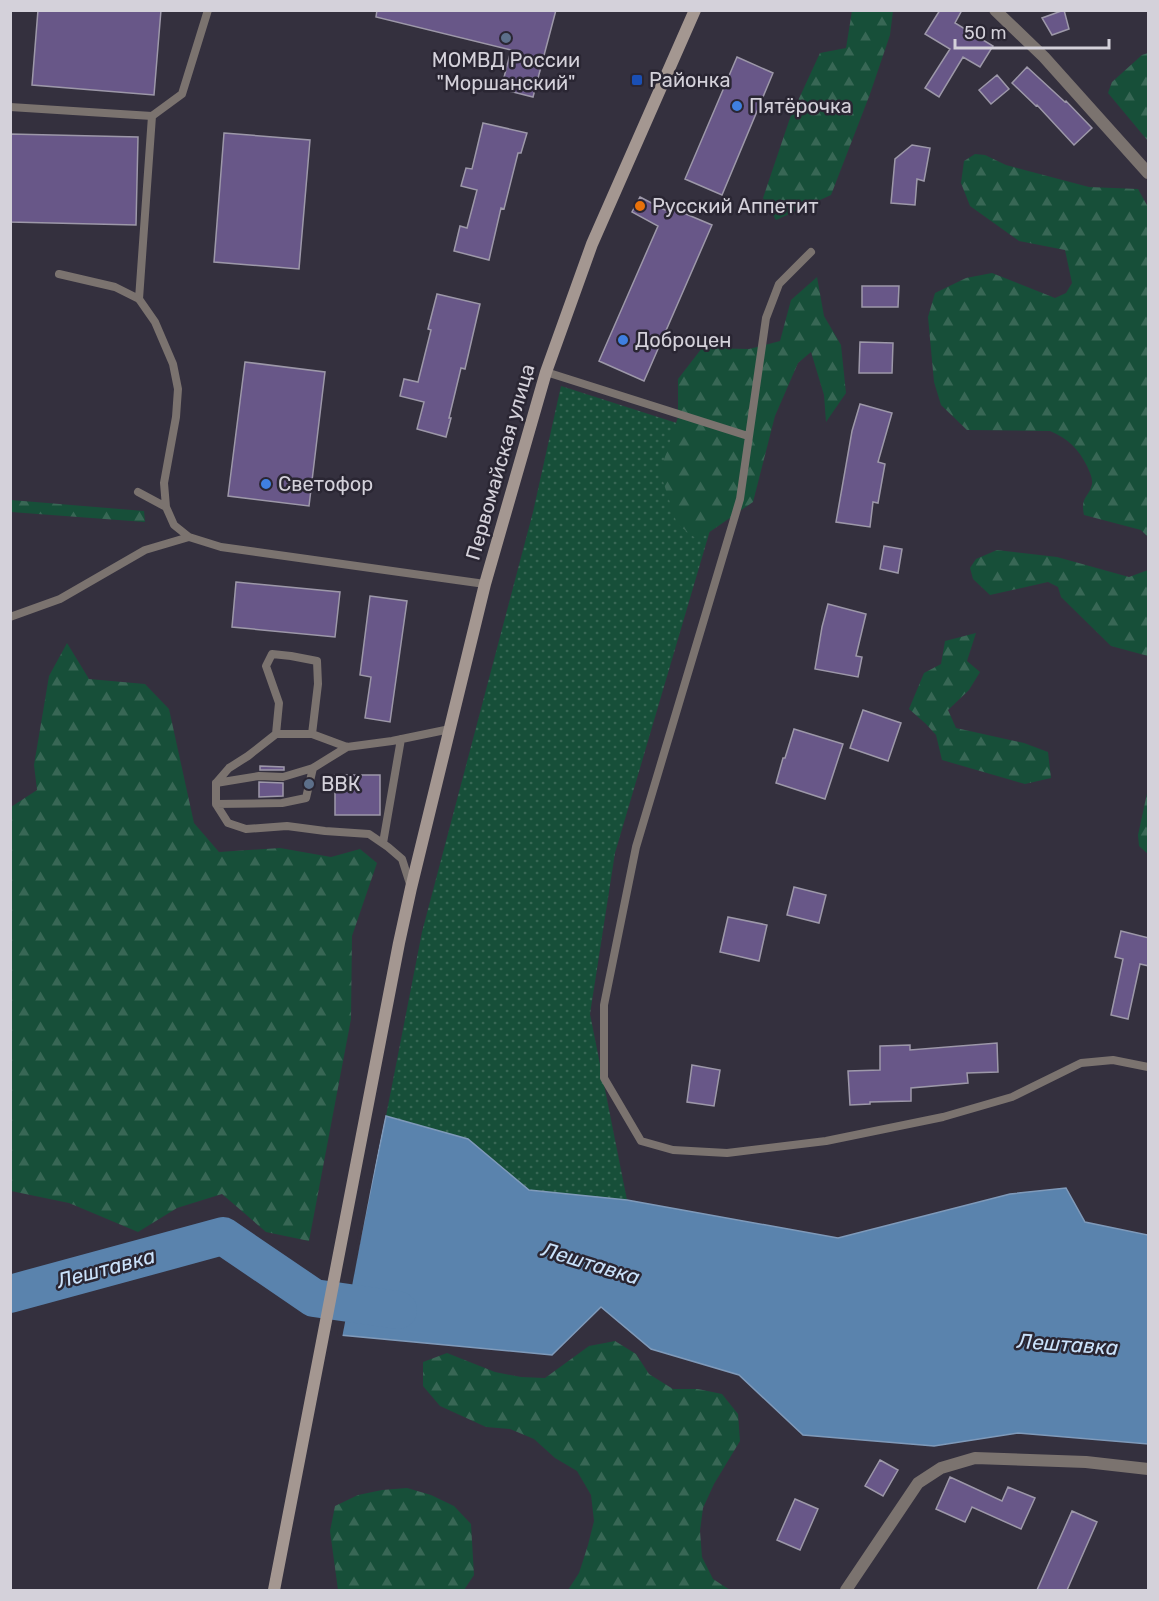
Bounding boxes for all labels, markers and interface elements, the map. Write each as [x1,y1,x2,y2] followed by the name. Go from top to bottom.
[955,12,1110,50] scale bar
[964,22,1007,44] text: 50 m
[499,31,513,45] marker: МОМВД России "Моршанский"
[432,48,580,95] place label: МОМВД России "Моршанский"
[649,68,730,92] place label: Районка
[630,73,644,87] marker: Районка
[749,94,852,118] place label: Пятёрочка
[730,99,744,113] marker: Пятёрочка
[652,194,818,218] place label: Русский Аппетит
[633,199,647,213] marker: Русский Аппетит
[635,328,731,352] place label: Доброцен
[616,333,630,347] marker: Доброцен
[460,361,540,563] street label: Первомайская улица
[278,472,373,496] place label: Светофор
[259,477,273,491] marker: Светофор
[321,772,361,796] place label: ВВК
[302,777,316,791] marker: ВВК
[538,1236,643,1290] water label: Лештавка
[53,1243,158,1293] water label: Лештавка
[1016,1328,1119,1360] water label: Лештавка

